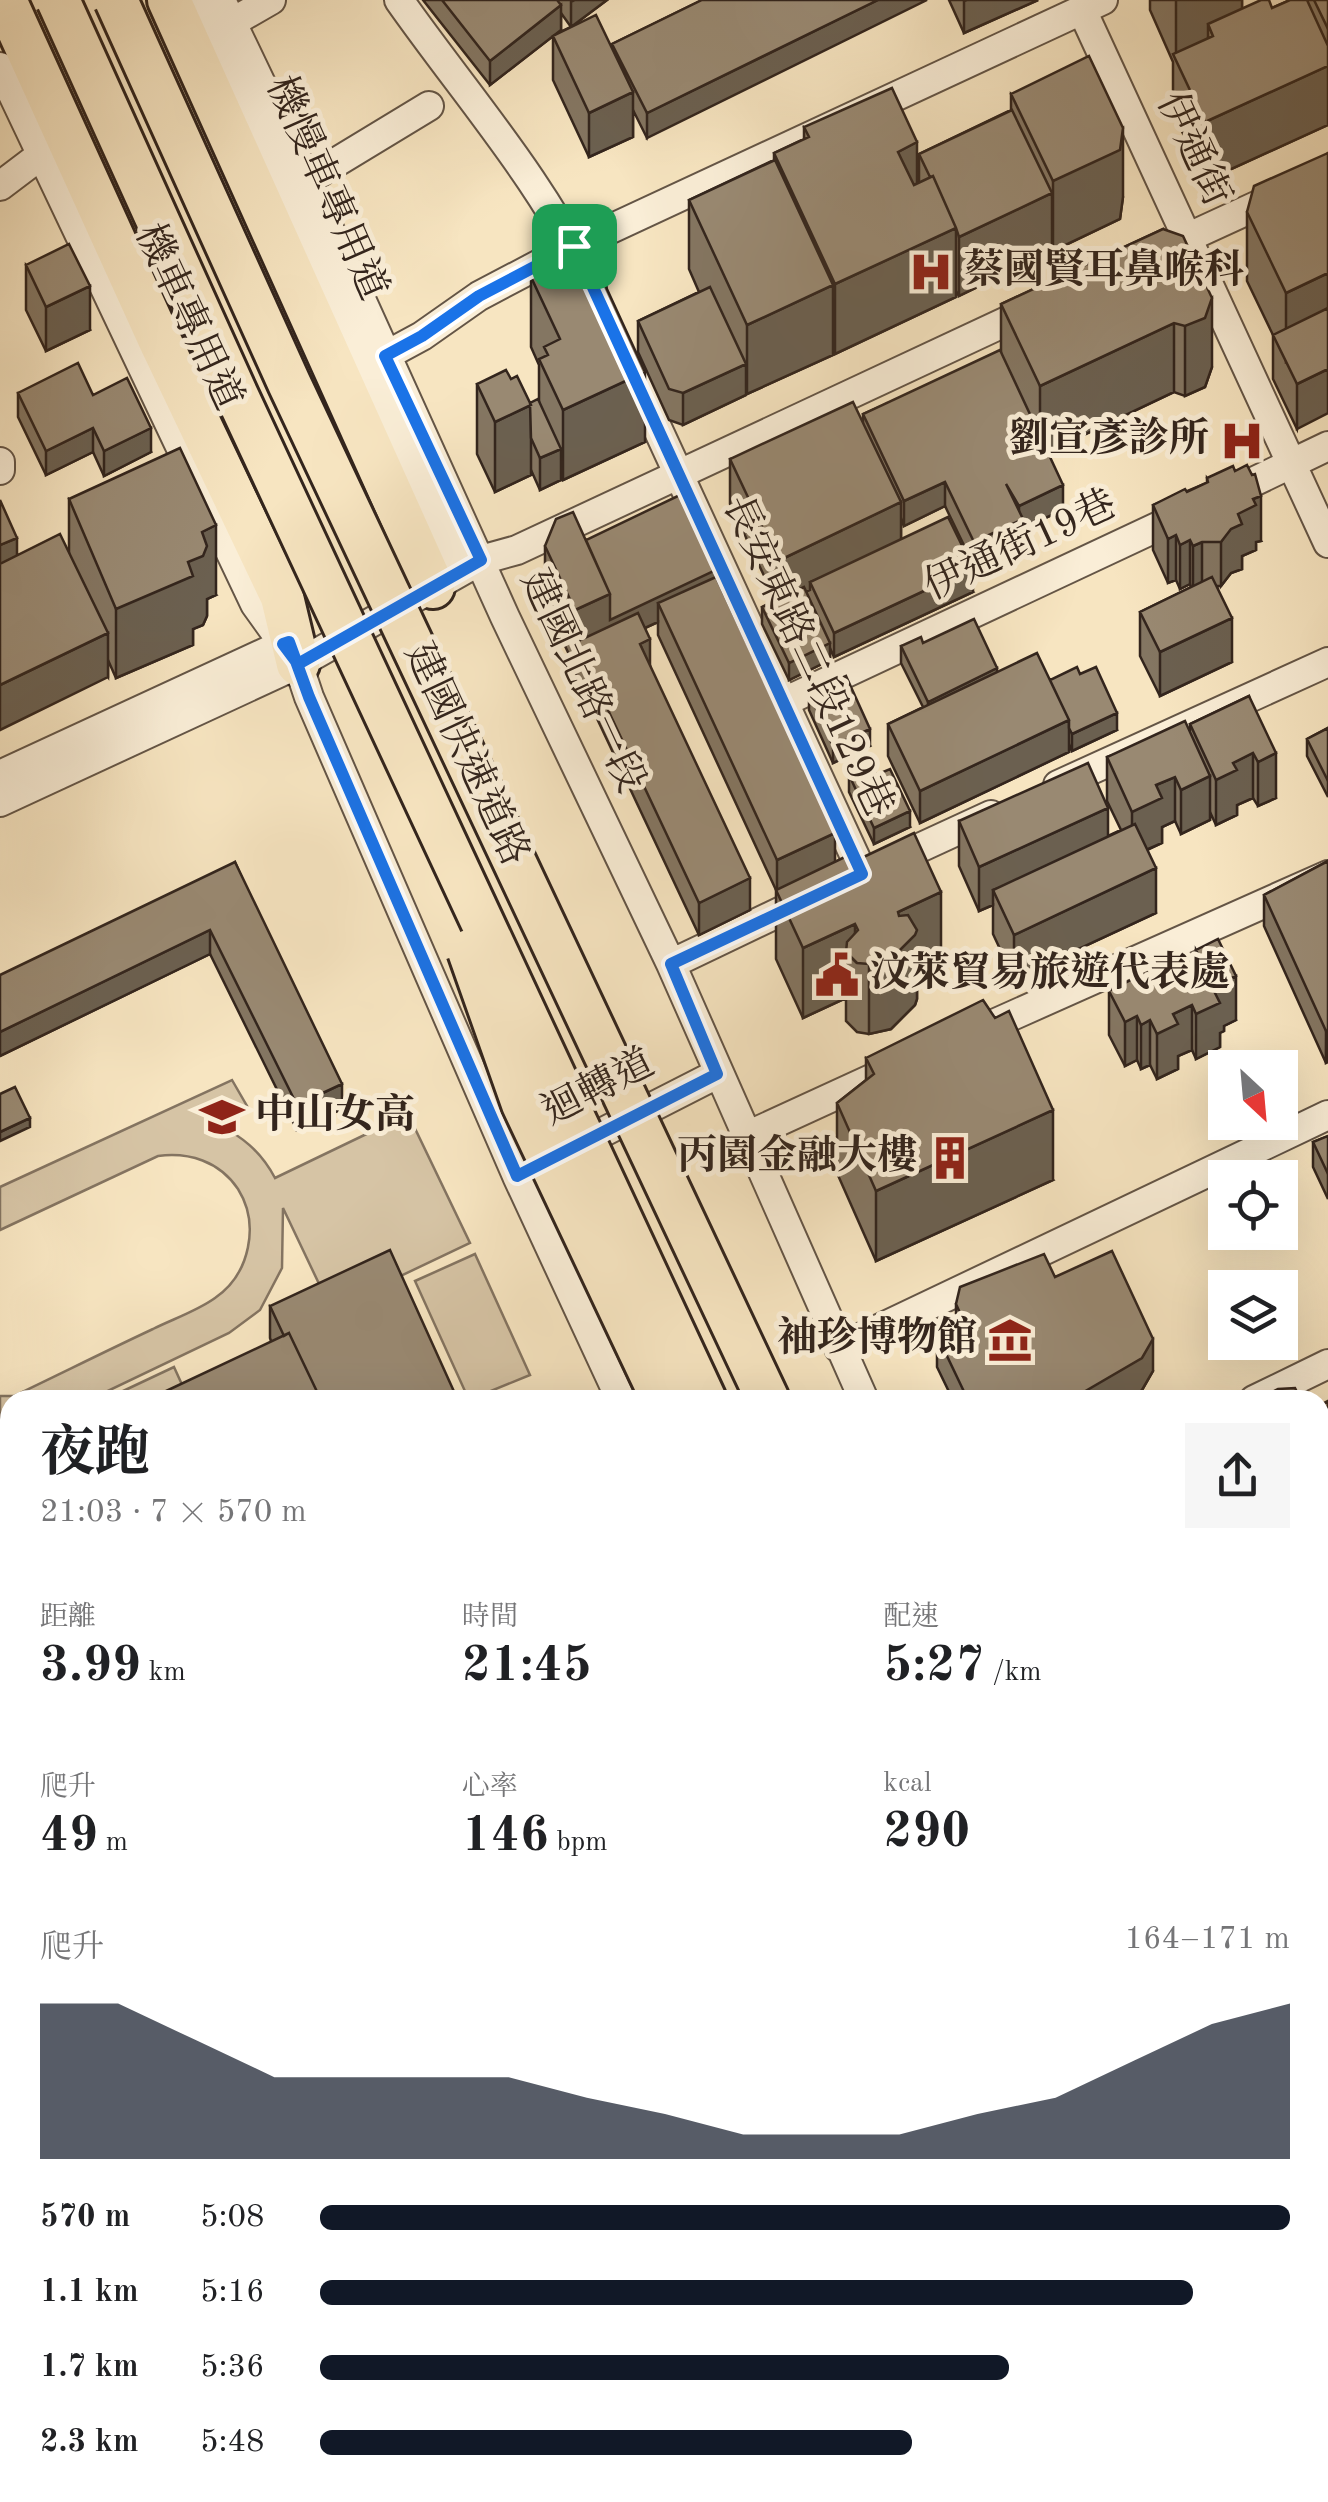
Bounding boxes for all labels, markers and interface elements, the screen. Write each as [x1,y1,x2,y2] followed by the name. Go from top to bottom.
[258,70,396,307] street label: 機慢車專用道
[1149,85,1239,213] street label: 伊通街
[532,204,617,289] pin
[127,217,251,417] street label: 機車專用道
[547,219,602,274] icon: arrive
[964,247,1244,292] place label: 蔡國賢耳鼻喉科
[907,248,955,296] hospital icon: 蔡國賢耳鼻喉科
[1009,416,1209,461] place label: 劉宣彥診所
[1218,417,1266,465] hospital icon: 劉宣彥診所
[917,482,1123,609] street label: 伊通街19巷
[714,488,902,824] street label: 長安東路二段129巷
[512,563,653,799] street label: 建國北路一段
[396,636,537,872] street label: 建國快速道路
[870,950,1230,995] place label: 汶萊貿易旅遊代表處
[813,951,861,999] public building icon: 汶萊貿易旅遊代表處
[535,1040,662,1134] street label: 迴轉道
[1208,1050,1298,1140] north arrow
[1208,1050,1298,1360] map controls
[255,1092,415,1137] place label: 中山女高
[198,1093,246,1141] school or university icon: 中山女高
[677,1133,917,1178] place label: 丙園金融大樓
[926,1134,974,1182] building icon: 丙園金融大樓
[1208,1160,1298,1250] button: locate
[1208,1270,1298,1360] button: layers
[777,1315,977,1360] place label: 袖珍博物館
[986,1316,1034,1364] museum icon: 袖珍博物館
[1185,1423,1290,1528] button: share
[40,1428,150,1483] text: 夜跑
[40,1497,307,1529] text: 21:03 · 7 × 570 m
[40,1604,96,1632] text: 距離
[462,1604,518,1632] text: 時間
[883,1604,939,1632] text: 配速
[40,1642,141,1692] text: 3.99
[462,1642,592,1692] text: 21:45
[883,1642,984,1692] text: 5:27
[141,1659,186,1687] text: km
[984,1659,1042,1687] text: /km
[883,1770,932,1798] text: kcal
[40,1774,96,1802] text: 爬升
[462,1774,518,1802] text: 心率
[883,1808,970,1858] text: 290
[40,1812,98,1862] text: 49
[462,1812,549,1862] text: 146
[98,1829,128,1857] text: m
[549,1829,608,1857] text: bpm
[1124,1924,1290,1956] text: 164–171 m
[40,1933,104,1965] text: 爬升
[40,2202,130,2234] text: 570 m
[200,2202,265,2234] text: 5:08
[40,2277,139,2309] text: 1.1 km
[200,2277,265,2309] text: 5:16
[40,2352,139,2384] text: 1.7 km
[200,2352,265,2384] text: 5:36
[40,2427,139,2459] text: 2.3 km
[200,2427,265,2459] text: 5:48

